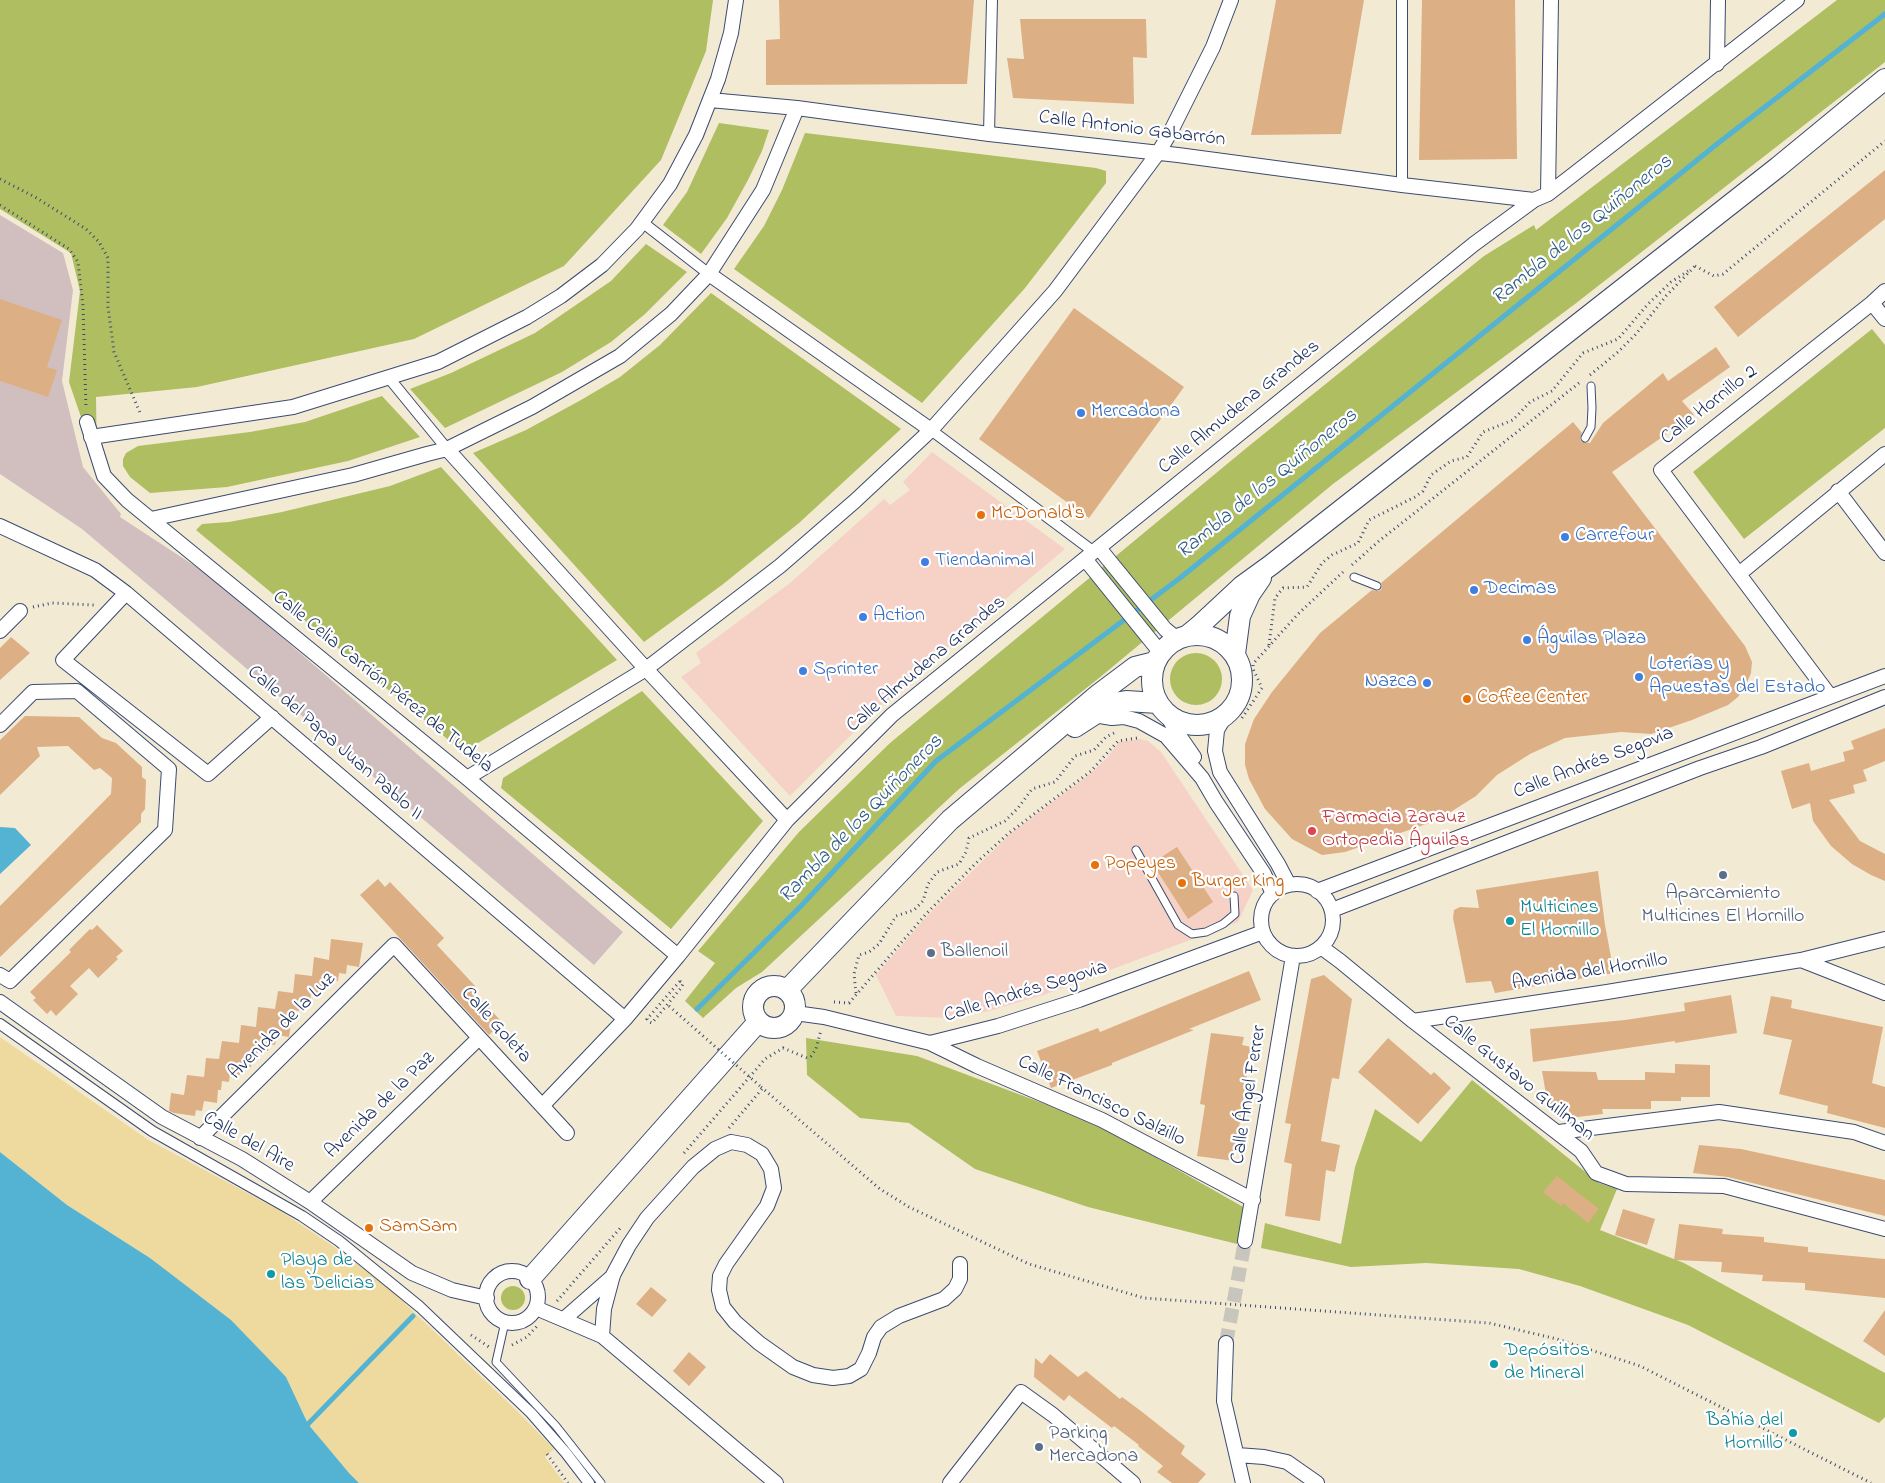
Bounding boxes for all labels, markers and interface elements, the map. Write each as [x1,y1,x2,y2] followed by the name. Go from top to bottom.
[1037,107,1227,153] street label: Calle Antonio Gabarrón
[1488,150,1678,312] water label: Rambla de los Quiñoneros
[1154,336,1326,480] street label: Calle Almudena Grandes
[1657,361,1763,451] street label: Calle Hornillo 2
[1091,401,1180,425] place label: Mercadona
[1173,404,1363,566] water label: Rambla de los Quiñoneros
[1075,407,1087,419] marker: Mercadona
[991,503,1085,527] place label: McDonald's
[975,509,987,521] marker: McDonald's
[1575,525,1654,549] place label: Carrefour
[1559,531,1571,543] marker: Carrefour
[935,550,1034,574] place label: Tiendanimal
[919,556,931,568] marker: Tiendanimal
[1484,578,1557,602] place label: Decimas
[1468,584,1480,596] marker: Decimas
[267,586,497,780] street label: Calle Celia Carrión Pérez de Tudela
[842,591,1012,739] street label: Calle Almudena Grandes
[873,605,925,629] place label: Action
[857,611,869,623] marker: Action
[1537,628,1646,652] place label: Águilas Plaza
[1521,634,1533,646] marker: Águilas Plaza
[1649,654,1825,701] place label: Loterías y Apuestas del Estado
[813,659,878,683] place label: Sprinter
[241,661,427,827] street label: Calle del Papa Juan Pablo II
[797,665,809,677] marker: Sprinter
[1365,671,1417,695] place label: Nazca
[1633,671,1645,683] marker: Loterías y Apuestas del Estado
[1421,677,1433,689] marker: Nazca
[1477,687,1587,711] place label: Coffee Center
[1461,693,1473,705] marker: Coffee Center
[1511,722,1677,806] street label: Calle Andrés Segovia
[775,730,949,910] water label: Rambla de los Quiñoneros
[1322,807,1470,854] place label: Farmacia Zarauz Ortopedia Águilas
[1306,825,1318,837] marker: Farmacia Zarauz Ortopedia Águilas
[1105,853,1176,877] place label: Popeyes
[1089,859,1101,871] marker: Popeyes
[1717,869,1729,881] marker: Aparcamiento Multicines El Hornillo
[1192,871,1284,895] place label: Burger King
[1176,877,1188,889] marker: Burger King
[1642,883,1804,930] place label: Aparcamiento Multicines El Hornillo
[1520,897,1599,944] place label: Multicines El Hornillo
[1504,915,1516,927] marker: Multicines El Hornillo
[941,941,1008,965] place label: Ballenoil
[925,947,937,959] marker: Ballenoil
[1510,949,1670,997] street label: Avenida del Hornillo
[941,957,1111,1029] street label: Calle Andrés Segovia
[224,968,342,1086] street label: Avenida de la Luz
[454,983,536,1069] street label: Calle Goleta
[1438,1011,1598,1147] street label: Calle Gustavo Guillman
[1227,1024,1273,1166] street label: Calle Ángel Ferrer
[321,1047,441,1165] street label: Avenida de la Paz
[1013,1051,1189,1153] street label: Calle Francisco Salzillo
[198,1107,298,1179] street label: Calle del Aire
[379,1216,457,1240] place label: SamSam
[363,1222,375,1234] marker: SamSam
[281,1250,374,1297] place label: Playa de las Delicias
[265,1268,277,1280] marker: Playa de las Delicias
[1504,1340,1590,1387] place label: Depósitos de Mineral
[1488,1358,1500,1370] marker: Depósitos de Mineral
[1706,1410,1783,1457] place label: Bahía del Hornillo
[1049,1423,1138,1470] place label: Parking Mercadona
[1787,1427,1799,1439] marker: Bahía del Hornillo
[1033,1441,1045,1453] marker: Parking Mercadona

